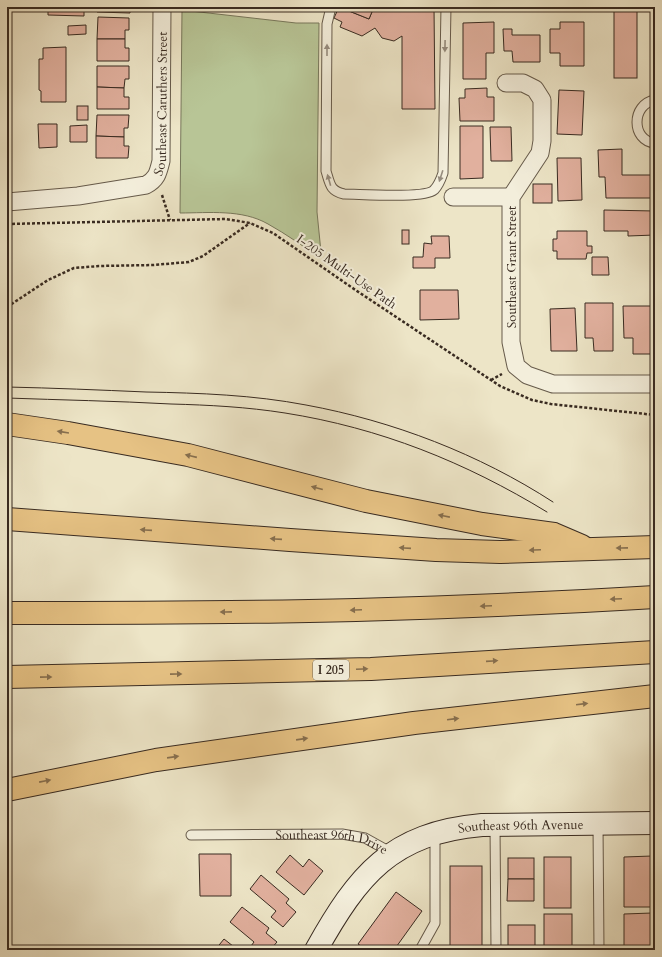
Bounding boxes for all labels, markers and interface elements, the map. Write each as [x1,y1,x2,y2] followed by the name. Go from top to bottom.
[149,32,172,179] street label: Southeast Caruthers Street
[442,40,449,52] one-way arrow
[324,43,330,56] one-way arrow
[438,170,444,182] one-way arrow
[326,173,332,185] one-way arrow
[503,206,521,328] street label: Southeast Grant Street
[293,230,400,313] street label: I-205 Multi-Use Path
[57,429,69,435] one-way arrow
[185,453,197,459] one-way arrow
[311,485,323,491] one-way arrow
[438,513,450,519] one-way arrow
[140,526,152,533] one-way arrow
[270,536,282,543] one-way arrow
[399,544,411,551] one-way arrow
[616,544,628,551] one-way arrow
[529,547,541,554] one-way arrow
[610,596,622,603] one-way arrow
[479,603,492,609] one-way arrow
[349,607,362,613] one-way arrow
[219,609,232,615] one-way arrow
[486,658,498,665] one-way arrow
[313,660,349,680] road number: I 205
[356,666,369,672] one-way arrow
[170,671,183,677] one-way arrow
[40,674,53,680] one-way arrow
[576,701,588,707] one-way arrow
[447,716,459,722] one-way arrow
[295,736,308,742] one-way arrow
[167,754,179,760] one-way arrow
[39,778,51,784] one-way arrow
[457,816,584,838] street label: Southeast 96th Avenue
[275,826,391,859] street label: Southeast 96th Drive

